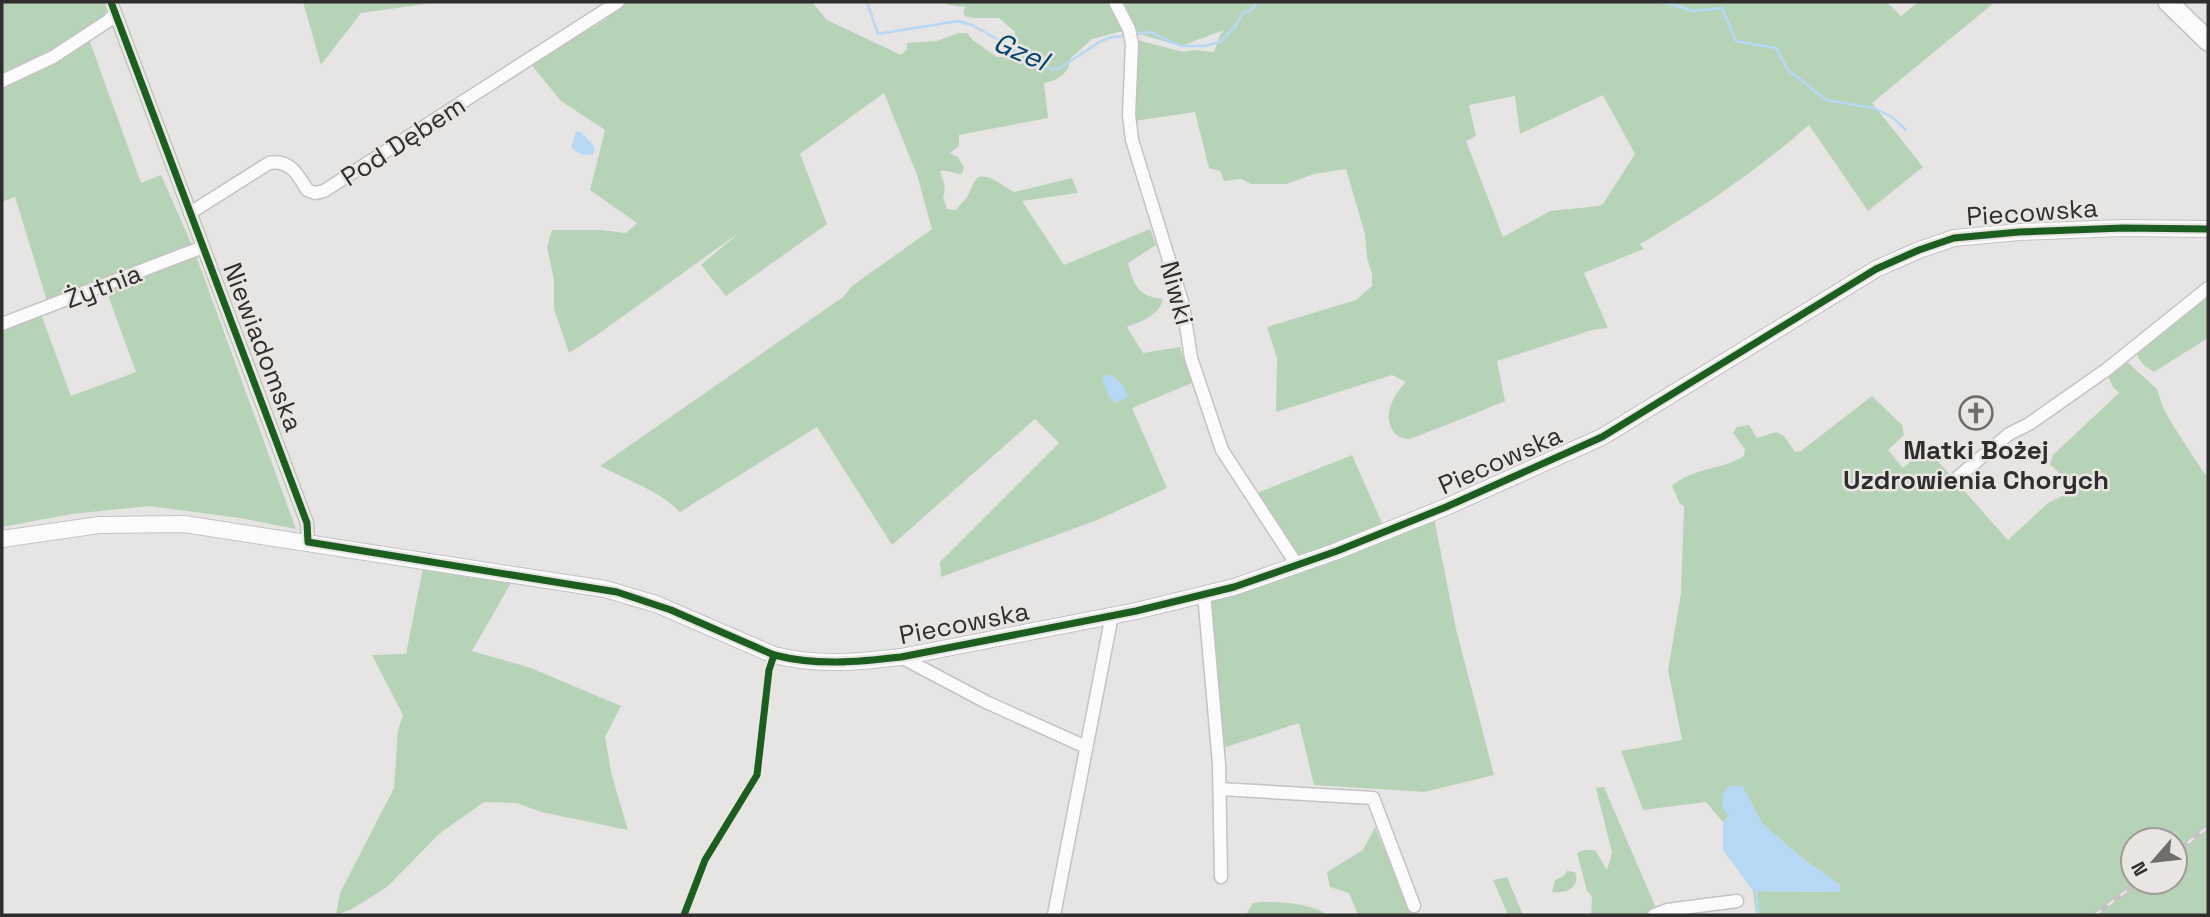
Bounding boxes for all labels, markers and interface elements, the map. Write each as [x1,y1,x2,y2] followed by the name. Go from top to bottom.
[988,23,1057,80] water label: Gzel
[334,88,472,194] street label: Pod Dębem
[1965,190,2099,234] street label: Piecowska
[60,256,146,316] street label: Żytnia
[1152,257,1202,329] street label: Niwki
[215,258,311,436] street label: Niewiadomska
[1957,394,1995,432] church icon: Matki Bożej Uzdrowienia Chorych
[1433,418,1567,502] street label: Piecowska
[1843,433,2109,497] place label: Matki Bożej Uzdrowienia Chorych
[896,594,1032,652] street label: Piecowska
[2119,826,2189,896] north arrow
[2125,857,2153,880] text: N

